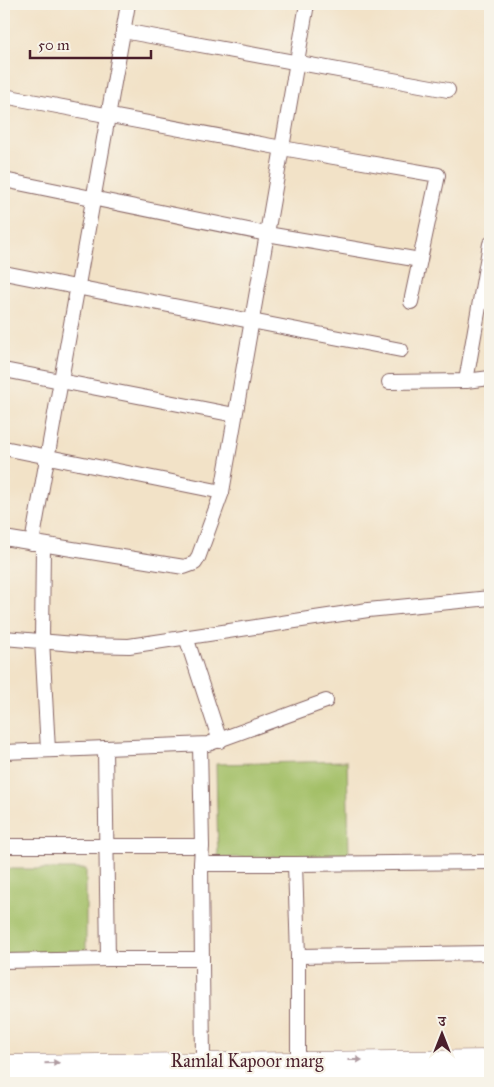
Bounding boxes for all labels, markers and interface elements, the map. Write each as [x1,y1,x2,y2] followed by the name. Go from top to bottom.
[30,28,151,60] scale bar
[38,36,70,54] text: 50 m
[416,1010,466,1060] north arrow
[437,1013,446,1030] text: उ
[171,1050,324,1073] street label: Ramlal Kapoor marg
[347,1056,363,1064] one-way arrow
[45,1059,61,1067] one-way arrow

